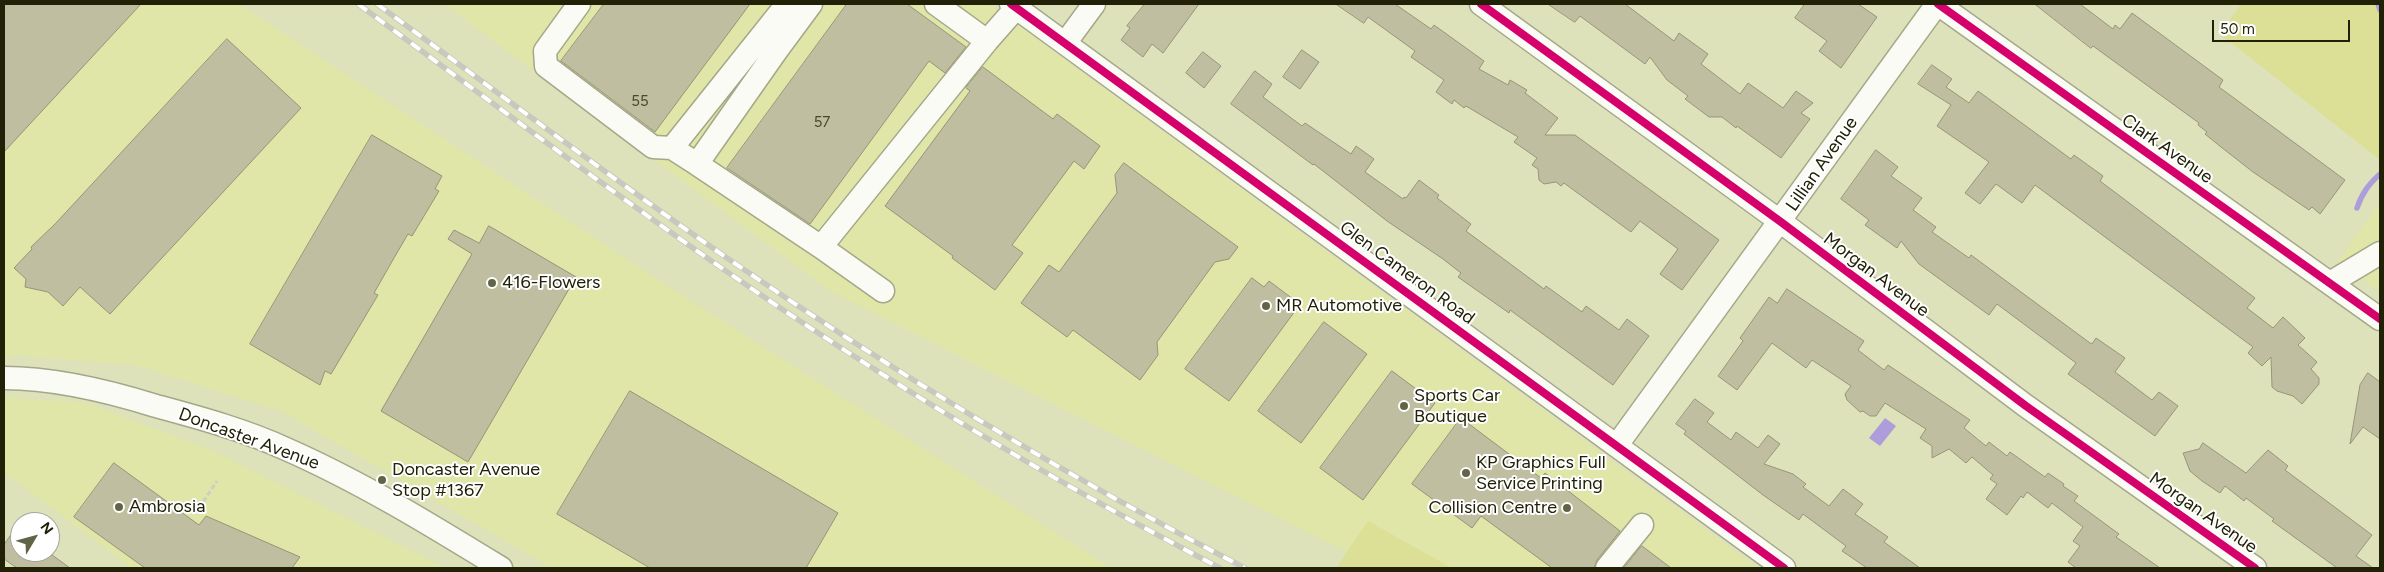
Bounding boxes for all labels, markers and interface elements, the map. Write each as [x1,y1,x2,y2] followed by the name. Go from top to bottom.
[2214,10,2352,42] scale bar
[2220,20,2255,38] text: 50 m
[631,93,649,111] house number: 55
[2117,110,2217,188] street label: Clark Avenue
[1782,113,1862,215] street label: Lillian Avenue
[814,114,830,132] house number: 57
[1335,217,1479,329] street label: Glen Cameron Road
[1819,228,1933,322] street label: Morgan Avenue
[502,272,600,294] place label: 416-Flowers
[486,277,498,289] marker: 416-Flowers
[1276,295,1402,317] place label: MR Automotive
[1260,300,1272,312] marker: MR Automotive
[1414,385,1500,428] place label: Sports Car Boutique
[1398,400,1410,412] marker: Sports Car Boutique
[176,404,322,474] street label: Doncaster Avenue
[1476,452,1606,494] place label: KP Graphics Full Service Printing
[392,459,540,502] place label: Doncaster Avenue Stop #1367
[1460,467,1472,479] marker: KP Graphics Full Service Printing
[2145,468,2261,558] street label: Morgan Avenue
[376,474,388,486] marker: Doncaster Avenue Stop #1367
[129,496,205,518] place label: Ambrosia
[1428,497,1557,519] place label: Collision Centre
[113,501,125,513] marker: Ambrosia
[1561,502,1573,514] marker: Collision Centre
[10,512,60,562] north arrow
[37,519,57,538] text: N

